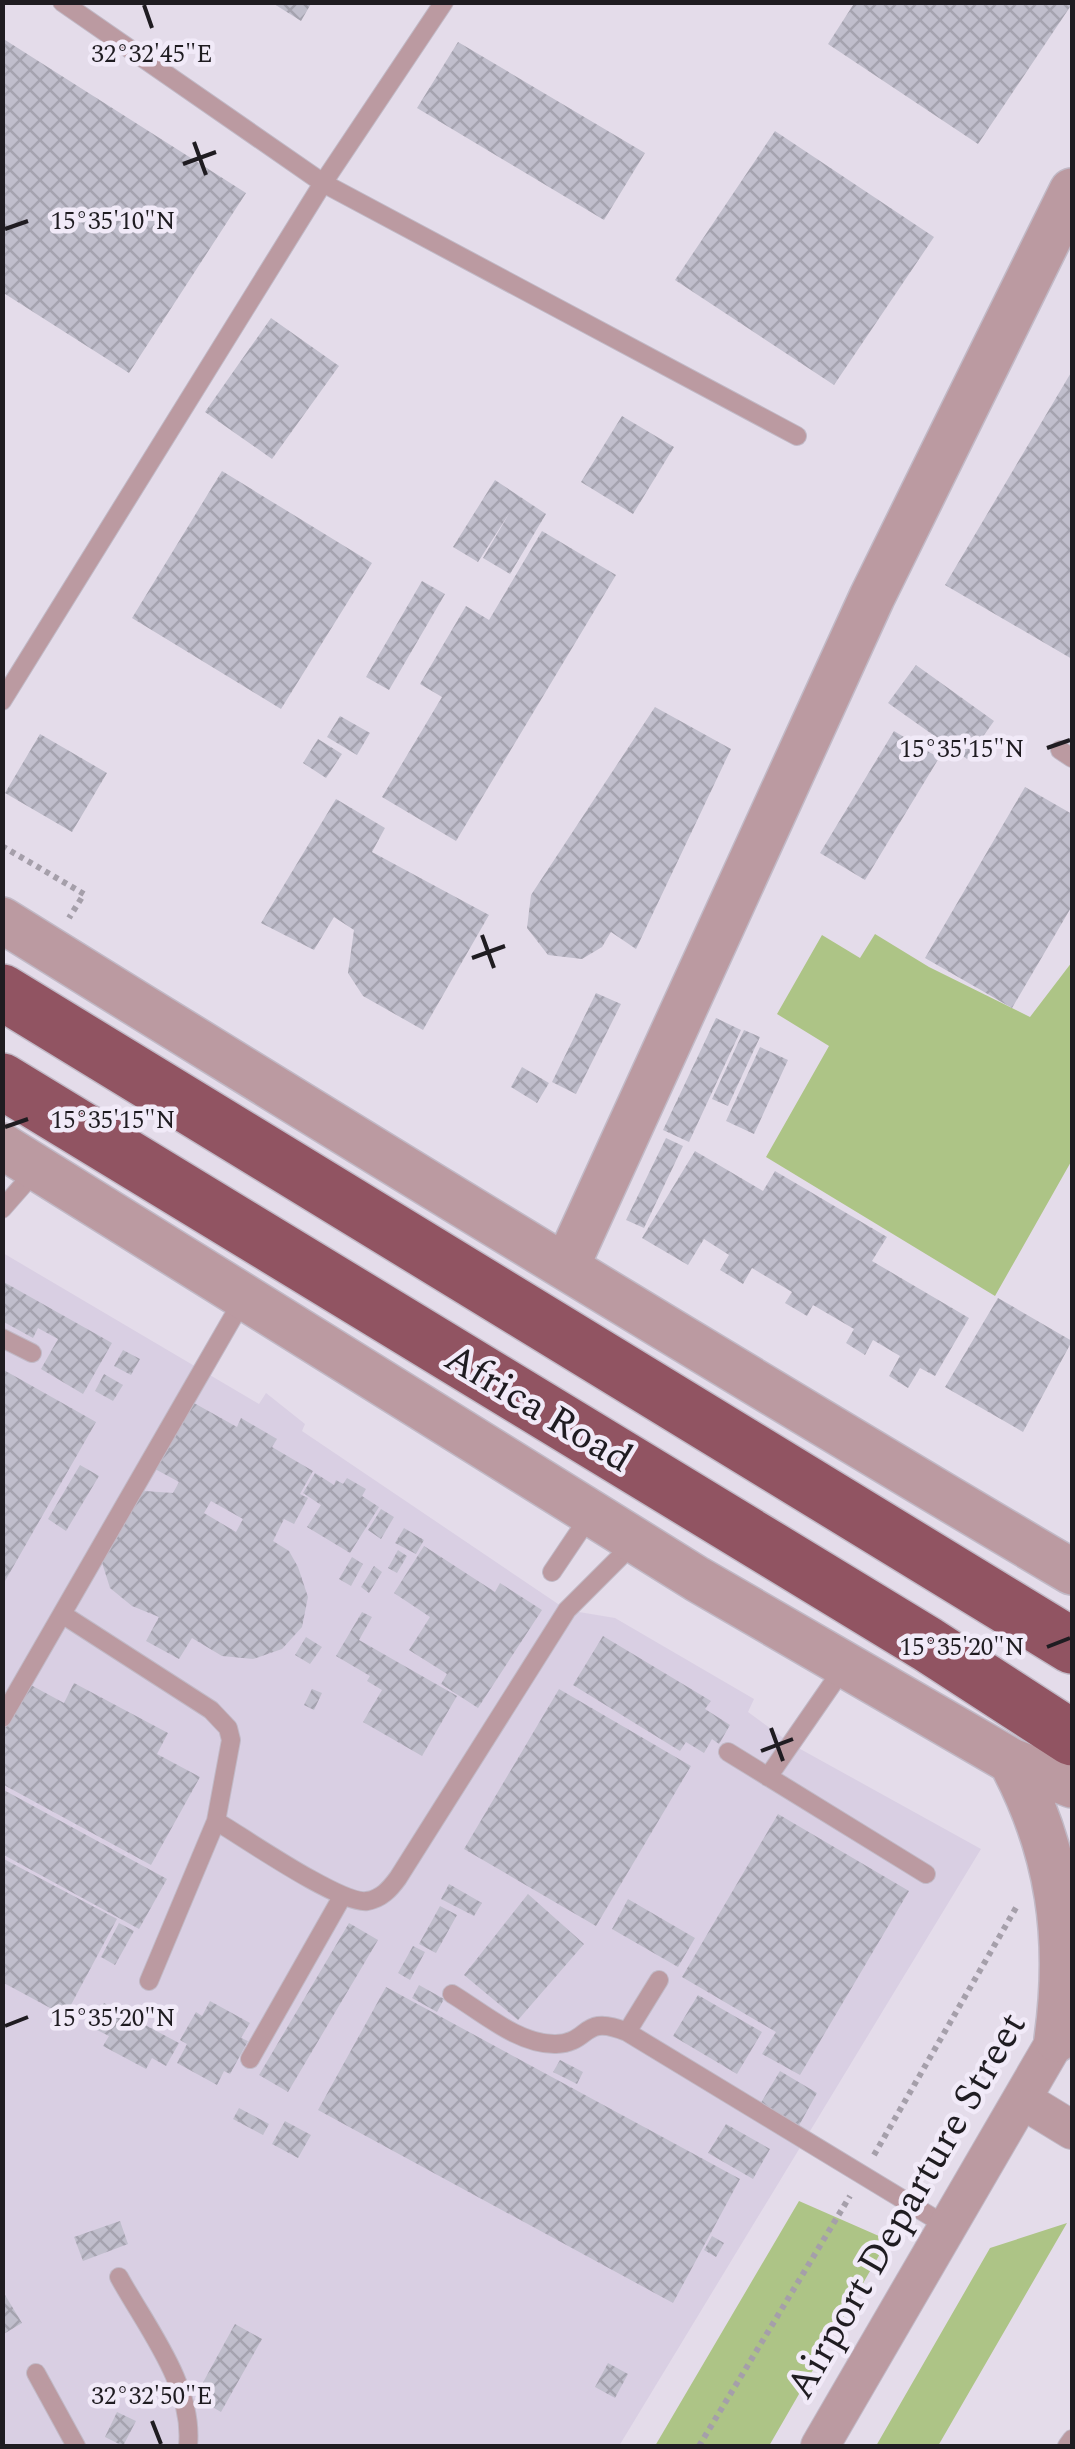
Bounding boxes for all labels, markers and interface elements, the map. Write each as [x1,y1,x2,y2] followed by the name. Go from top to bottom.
[91,36,213,74] text: 32°32'45"E
[51,203,175,241] text: 15°35'10"N
[900,731,1024,769] text: 15°35'15"N
[51,1102,175,1140] text: 15°35'15"N
[432,1329,644,1489] street label: Africa Road
[900,1629,1024,1667] text: 15°35'20"N
[51,2000,175,2038] text: 15°35'20"N
[771,2001,1043,2411] street label: Airport Departure Street
[91,2378,213,2416] text: 32°32'50"E

